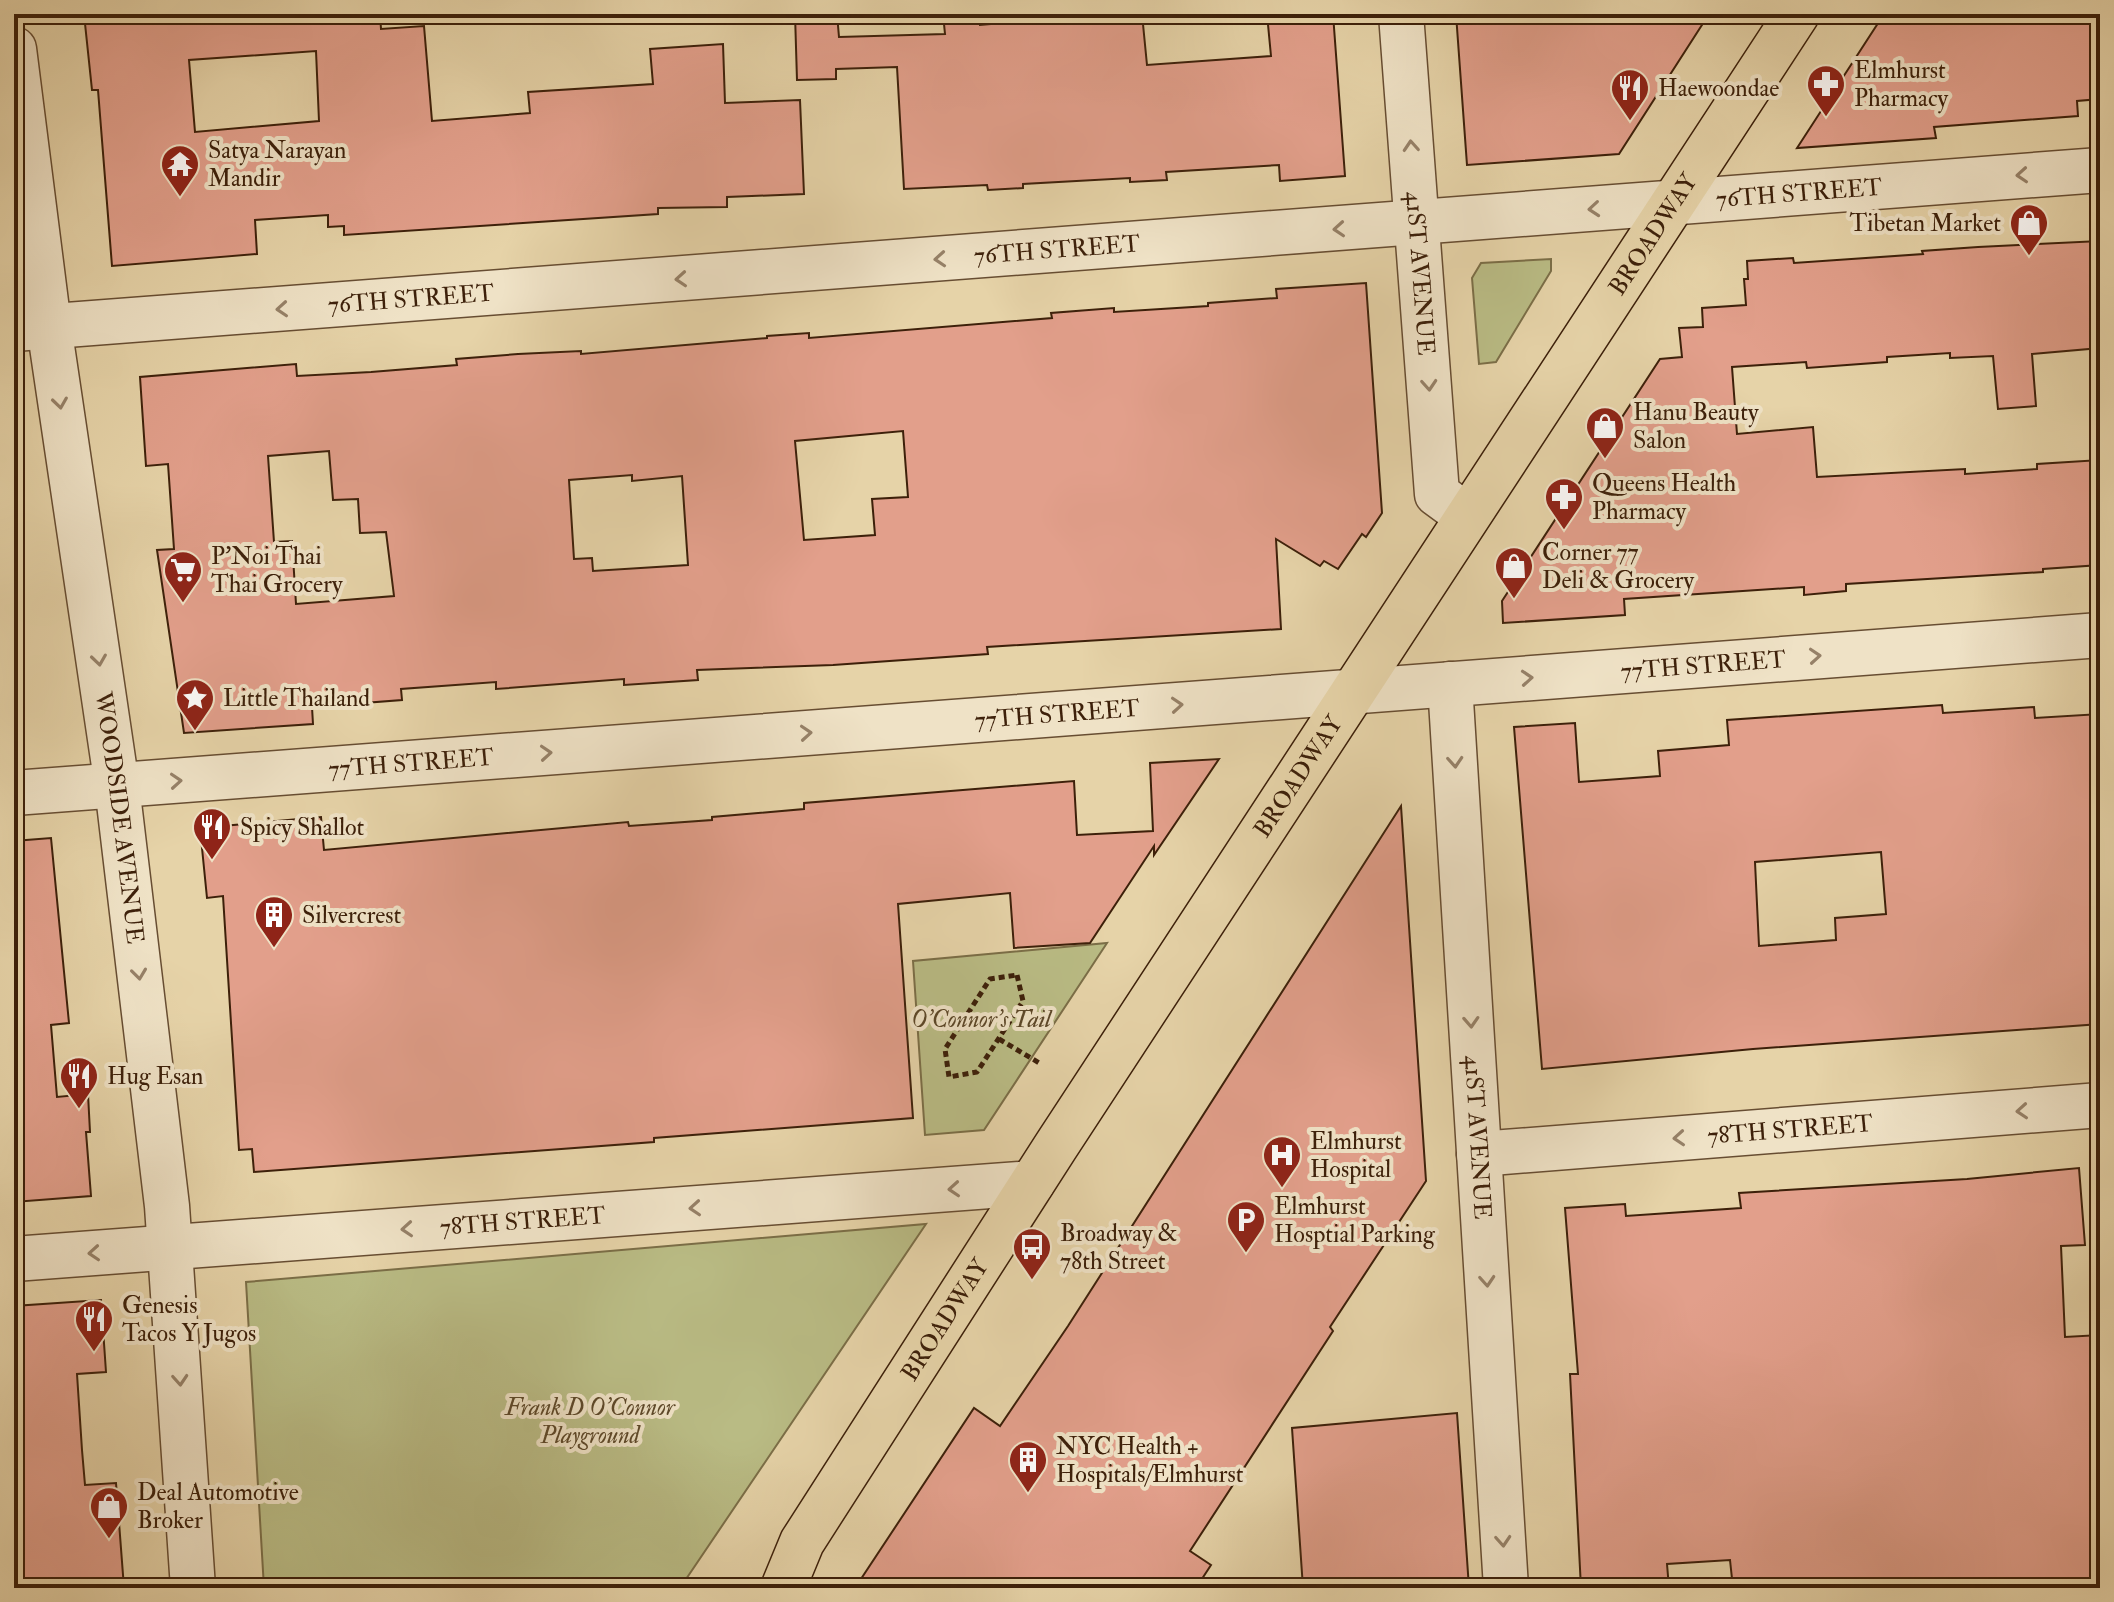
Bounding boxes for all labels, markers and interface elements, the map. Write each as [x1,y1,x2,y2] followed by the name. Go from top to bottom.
[1854,55,1949,114] place label: Elmhurst Pharmacy
[1805,63,1847,118] pharmacy icon: Elmhurst Pharmacy
[1609,67,1651,122] restaurant icon: Haewoondae
[1658,73,1779,104] place label: Haewoondae
[208,135,346,194] place label: Satya Narayan Mandir
[1403,139,1420,152] one-way arrow
[159,143,201,198] temple icon: Satya Narayan Mandir
[2015,166,2028,183] one-way arrow
[1602,167,1704,301] street label: BROADWAY
[1715,171,1883,215] street label: 76TH STREET
[1399,190,1442,357] street label: 41ST AVENUE
[1587,200,1600,217] one-way arrow
[2008,202,2050,257] shop icon: Tibetan Market
[1850,208,2001,239] place label: Tibetan Market
[1332,220,1345,237] one-way arrow
[973,228,1141,271] street label: 76TH STREET
[933,250,946,267] one-way arrow
[674,270,687,287] one-way arrow
[327,277,495,321] street label: 76TH STREET
[275,300,288,317] one-way arrow
[1420,379,1437,392] one-way arrow
[51,396,68,410] one-way arrow
[1633,397,1759,456] place label: Hanu Beauty Salon
[1584,405,1626,460] shop icon: Hanu Beauty Salon
[1592,468,1736,527] place label: Queens Health Pharmacy
[1543,476,1585,531] pharmacy icon: Queens Health Pharmacy
[1542,537,1695,596] place label: Corner 77 Deli & Grocery
[211,541,343,600] place label: P'Noi Thai Thai Grocery
[1493,545,1535,600] shop icon: Corner 77 Deli & Grocery
[162,549,204,604] supermarket icon: P'Noi Thai Thai Grocery
[1620,643,1787,687] street label: 77TH STREET
[1808,648,1821,665] one-way arrow
[90,653,107,667] one-way arrow
[1521,670,1534,687] one-way arrow
[174,677,216,732] place icon: Little Thailand
[223,683,370,714] place label: Little Thailand
[88,689,151,945] street label: WOODSIDE AVENUE
[973,692,1141,736] street label: 77TH STREET
[1171,697,1184,714] one-way arrow
[1247,709,1349,843] street label: BROADWAY
[800,725,813,742] one-way arrow
[327,741,495,785] street label: 77TH STREET
[540,745,553,762] one-way arrow
[1446,756,1463,769] one-way arrow
[170,773,183,790] one-way arrow
[191,806,233,861] restaurant icon: Spicy Shallot
[240,812,364,843] place label: Spicy Shallot
[253,894,295,949] building icon: Silvercrest
[302,900,402,931] place label: Silvercrest
[131,968,148,981] one-way arrow
[911,1004,1053,1035] park label: O'Connor's Tail
[1462,1016,1479,1029] one-way arrow
[1458,1054,1499,1220] street label: 41ST AVENUE
[58,1055,100,1110] restaurant icon: Hug Esan
[107,1061,203,1092] place label: Hug Esan
[2015,1102,2028,1119] one-way arrow
[1706,1107,1874,1151] street label: 78TH STREET
[1310,1126,1402,1185] place label: Elmhurst Hospital
[1672,1129,1685,1146] one-way arrow
[1261,1134,1303,1189] hospital icon: Elmhurst Hospital
[947,1180,960,1197] one-way arrow
[1274,1191,1436,1250] place label: Elmhurst Hosptial Parking
[439,1199,607,1243] street label: 78TH STREET
[688,1199,701,1216] one-way arrow
[1225,1199,1267,1254] parking icon: Elmhurst Hosptial Parking
[1060,1218,1178,1277] place label: Broadway & 78th Street
[401,1220,414,1237] one-way arrow
[1011,1226,1053,1281] bus stop icon: Broadway & 78th Street
[87,1244,100,1261] one-way arrow
[894,1252,996,1387] street label: BROADWAY
[1478,1275,1495,1288] one-way arrow
[122,1290,256,1349] place label: Genesis Tacos Y Jugos
[73,1298,115,1353] restaurant icon: Genesis Tacos Y Jugos
[171,1374,188,1387] one-way arrow
[504,1392,676,1451] park label: Frank D O'Connor Playground
[1056,1431,1244,1490] place label: NYC Health + Hospitals/Elmhurst
[1007,1439,1049,1494] building icon: NYC Health + Hospitals/Elmhurst
[137,1477,299,1536] place label: Deal Automotive Broker
[88,1485,130,1540] shop icon: Deal Automotive Broker
[1494,1535,1511,1548] one-way arrow

